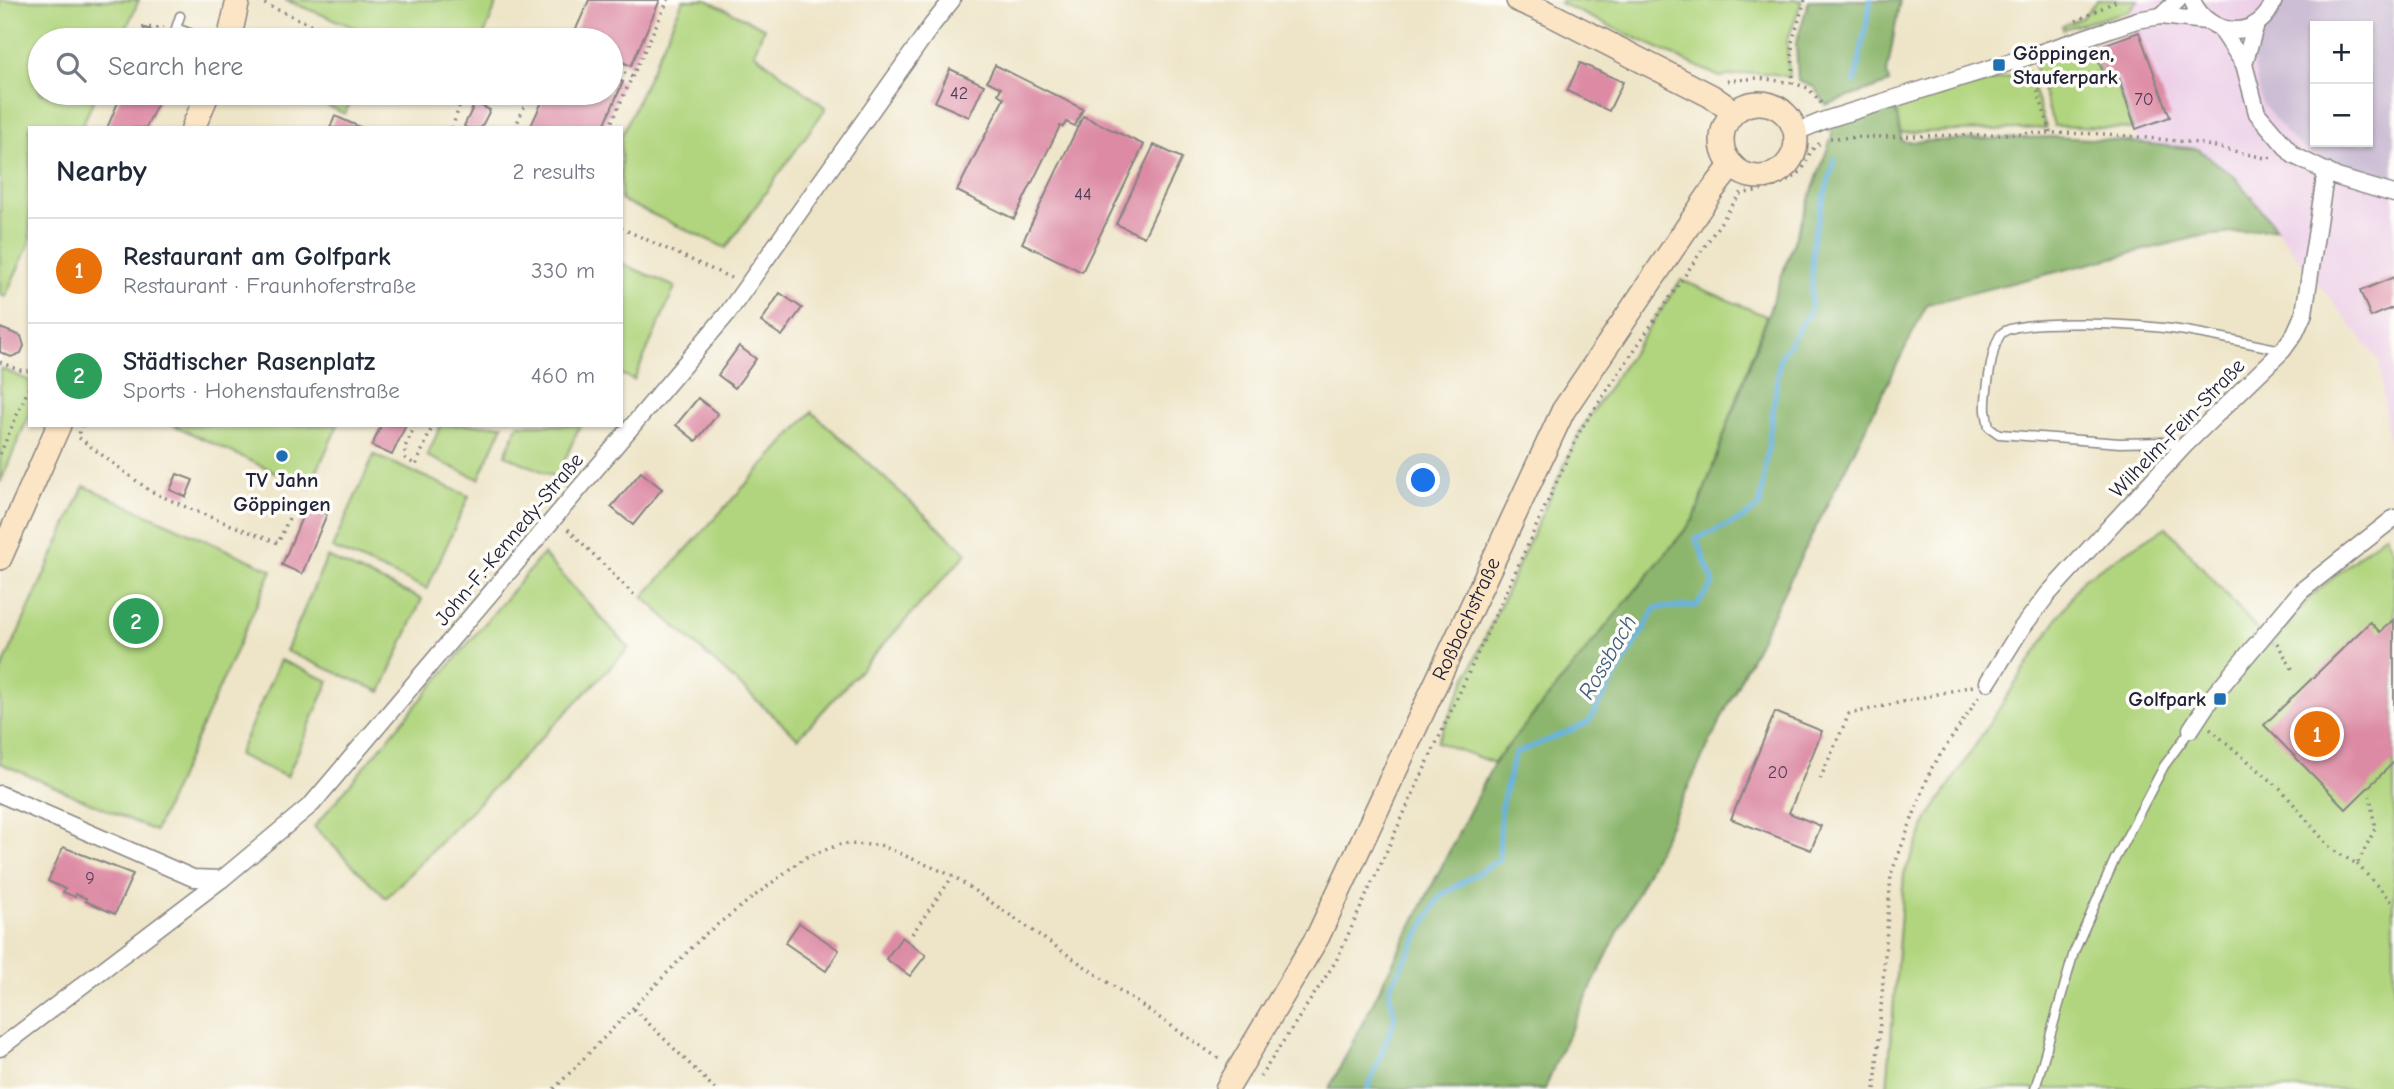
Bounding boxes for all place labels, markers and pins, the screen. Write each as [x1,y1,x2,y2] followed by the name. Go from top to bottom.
[2013,41,2119,89] place label: Göppingen, Stauferpark
[1991,57,2007,73] marker: Göppingen, Stauferpark
[274,448,290,464] marker: TV Jahn Göppingen
[233,468,331,516] place label: TV Jahn Göppingen
[113,595,159,647] pin: 2
[2128,687,2207,711] place label: Golfpark
[2212,691,2228,707] marker: Golfpark
[2294,708,2340,760] pin: 1

